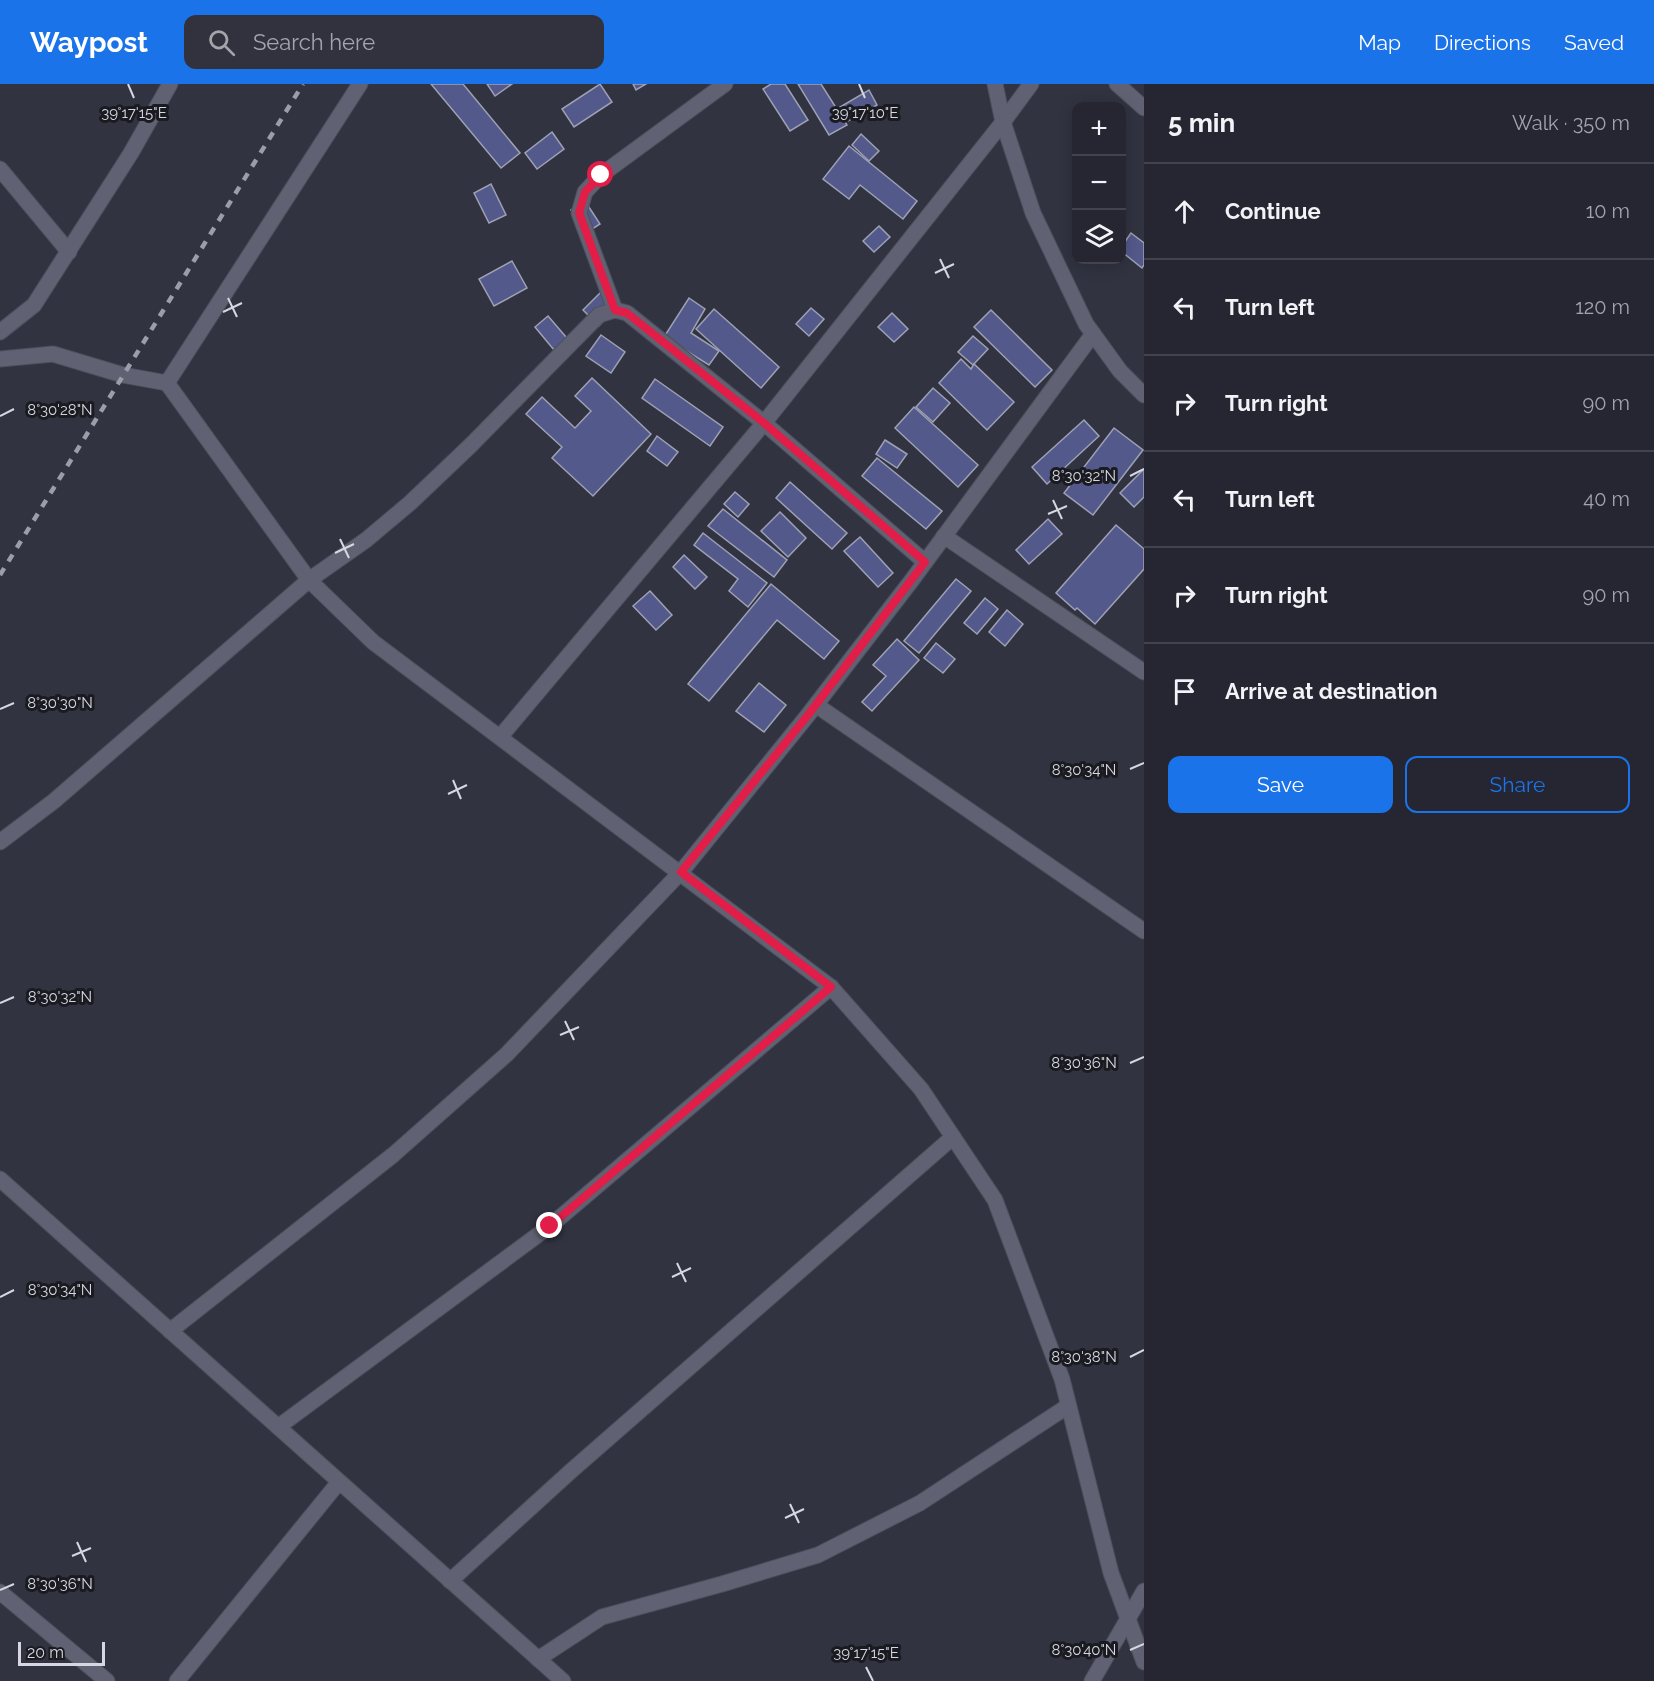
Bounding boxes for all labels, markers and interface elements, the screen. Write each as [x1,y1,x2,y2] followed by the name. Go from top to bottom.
[184,15,604,69] search box
[30,26,148,59] text: Waypost
[205,26,238,59] icon: search
[253,29,375,55] text: Search here
[1358,30,1401,55] text: Map
[1434,30,1531,55] text: Directions
[1564,30,1624,55] text: Saved
[1072,102,1126,264] map controls
[1072,102,1126,156] button: +
[101,104,167,122] text: 39°17'15"E
[832,104,898,122] text: 39°17'10"E
[1168,108,1235,138] text: 5 min
[1512,111,1630,135] text: Walk · 350 m
[1072,156,1126,210] button: −
[587,161,613,187] route start
[1168,195,1201,228] icon: ahead
[1225,198,1321,224] text: Continue
[1586,199,1630,223] text: 10 m
[1072,210,1126,264] button: layers
[1168,291,1201,324] icon: left
[1225,294,1315,320] text: Turn left
[1575,295,1630,319] text: 120 m
[1168,387,1201,420] icon: right
[1225,390,1328,416] text: Turn right
[1583,391,1630,415] text: 90 m
[27,401,93,419] text: 8°30'28"N
[1052,467,1116,485] text: 8°30'32"N
[1168,483,1201,516] icon: left
[1225,486,1315,512] text: Turn left
[1583,487,1630,511] text: 40 m
[1168,579,1201,612] icon: right
[1225,582,1328,608] text: Turn right
[1583,583,1630,607] text: 90 m
[1168,675,1201,708] icon: arrive
[1225,678,1438,704] text: Arrive at destination
[27,694,93,712] text: 8°30'30"N
[1168,756,1393,813] button: Save
[1405,756,1630,813] button: Share
[1052,761,1116,779] text: 8°30'34"N
[28,988,92,1006] text: 8°30'32"N
[1051,1054,1117,1072] text: 8°30'36"N
[536,1212,562,1238] route end
[28,1281,92,1299] text: 8°30'34"N
[1051,1348,1117,1366] text: 8°30'38"N
[27,1575,93,1593] text: 8°30'36"N
[18,1639,105,1666] scale bar
[1052,1641,1116,1659] text: 8°30'40"N
[27,1643,64,1662] text: 20 m
[833,1644,899,1662] text: 39°17'15"E

